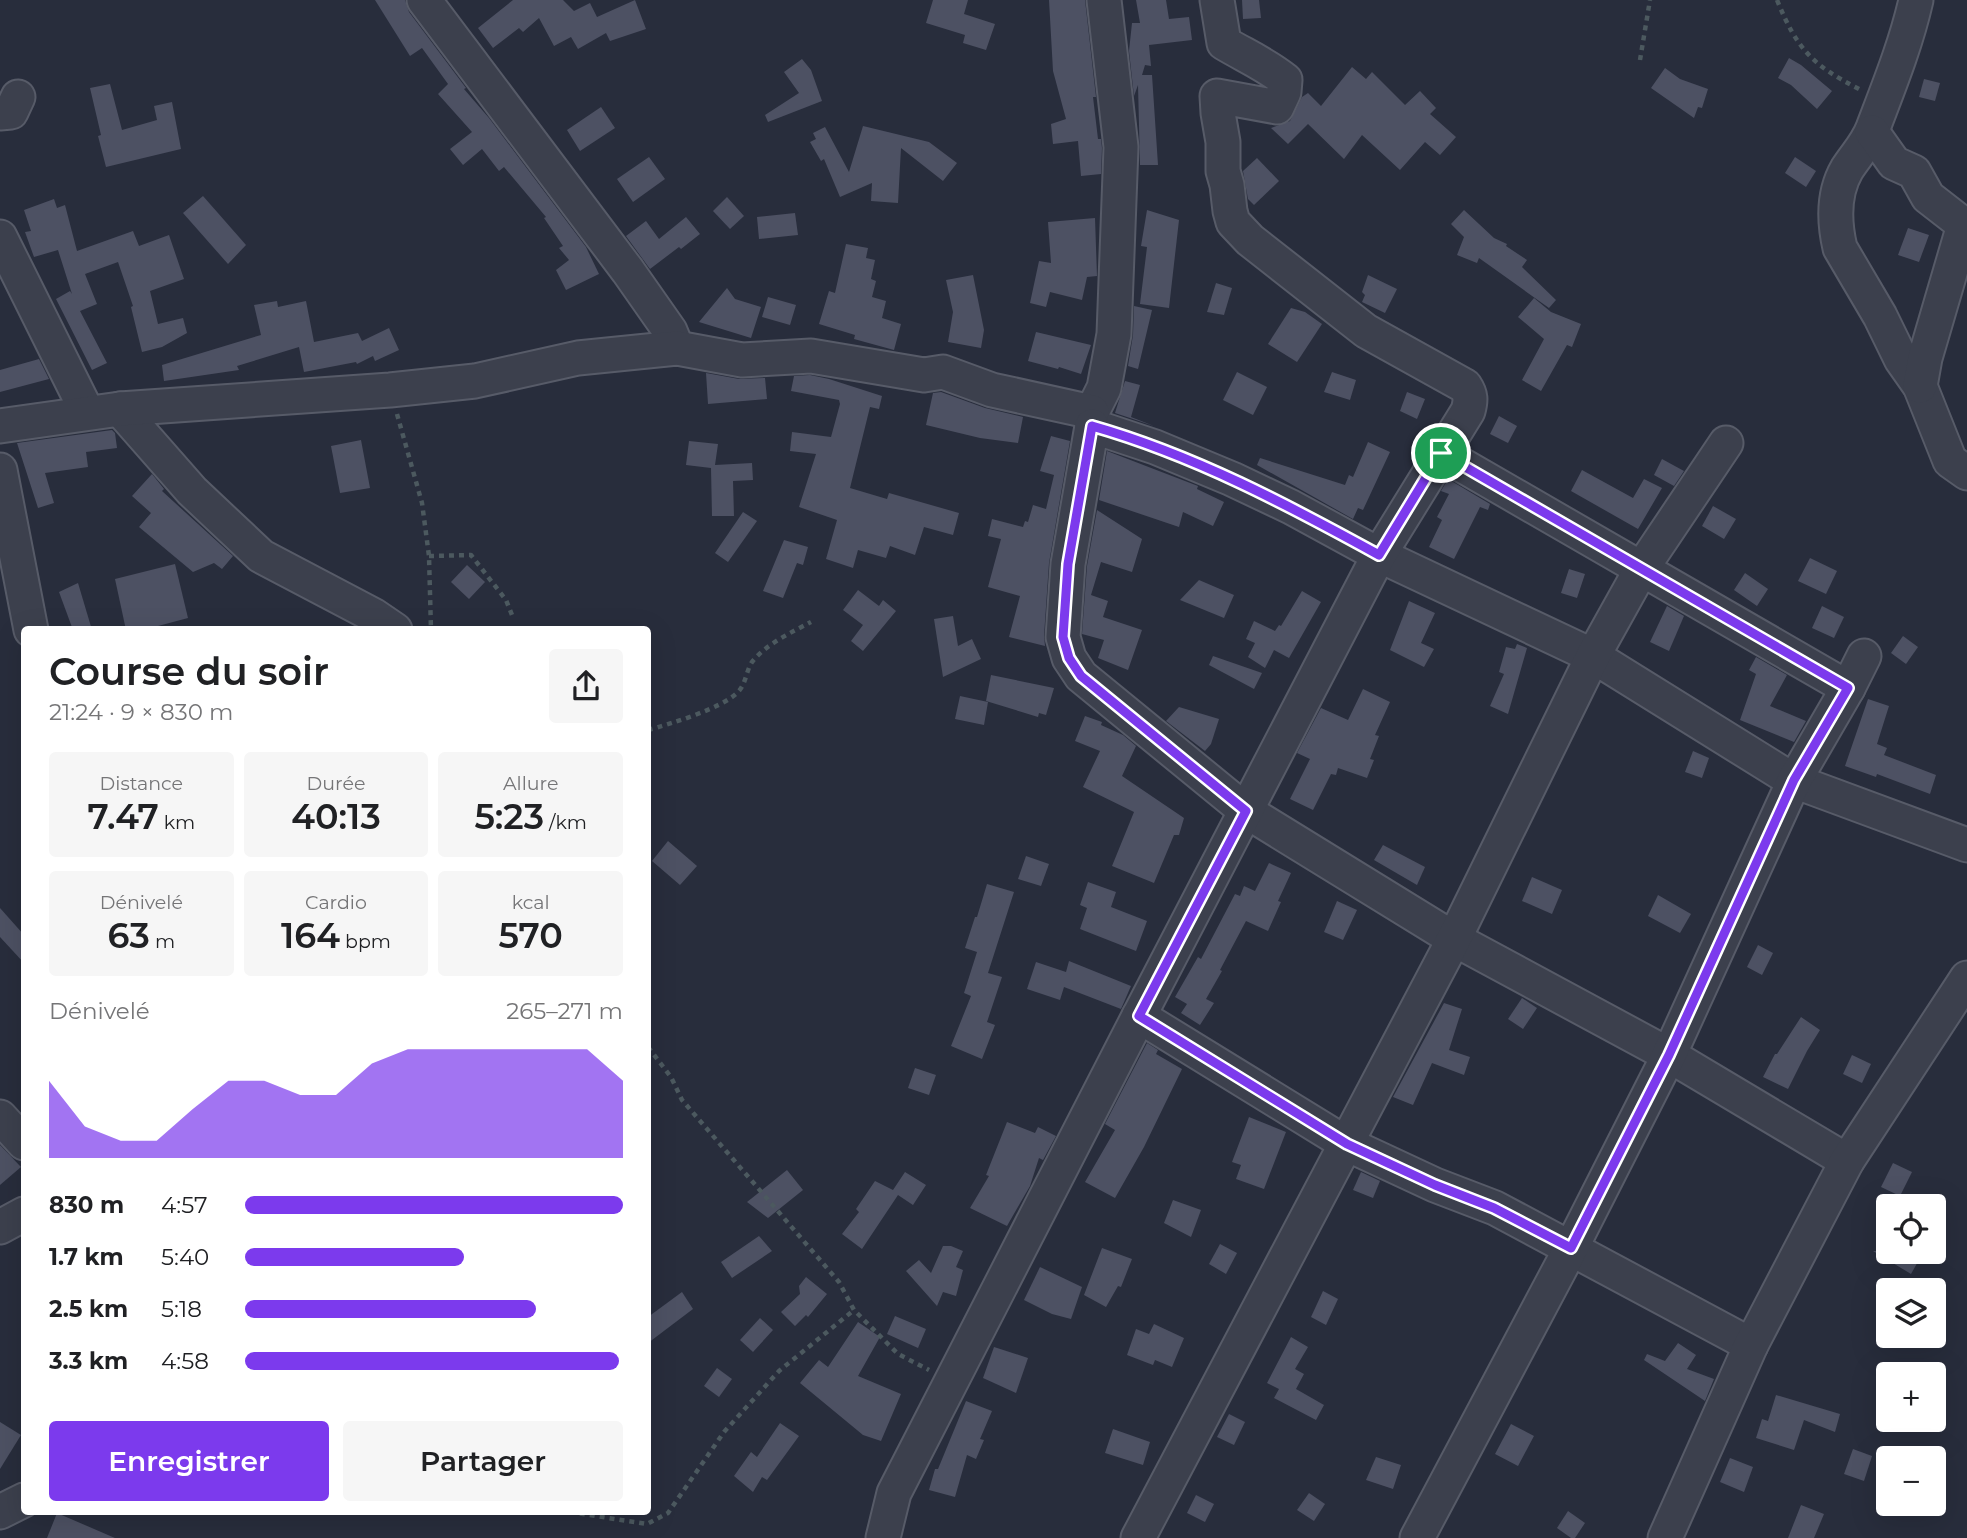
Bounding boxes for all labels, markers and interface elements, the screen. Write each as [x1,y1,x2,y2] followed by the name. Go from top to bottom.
[1411,423,1471,483] pin
[1422,434,1460,472] icon: arrive
[49,648,329,695] text: Course du soir
[549,649,623,723] button: share
[49,698,233,726] text: 21:24 · 9 × 830 m
[100,772,183,795] text: Distance
[307,772,365,795] text: Durée
[503,772,558,795] text: Allure
[87,795,159,838] text: 7.47
[291,795,381,838] text: 40:13
[474,795,544,838] text: 5:23
[159,811,195,834] text: km
[544,811,587,834] text: /km
[100,891,183,914] text: Dénivelé
[305,891,367,914] text: Cardio
[512,891,550,914] text: kcal
[108,914,150,957] text: 63
[281,914,340,957] text: 164
[499,914,563,957] text: 570
[150,930,175,953] text: m
[340,930,391,953] text: bpm
[49,997,150,1025] text: Dénivelé
[506,997,623,1025] text: 265–271 m
[49,1191,124,1219] text: 830 m
[161,1191,207,1219] text: 4:57
[1876,1194,1946,1516] map controls
[1876,1194,1946,1264] button: locate
[49,1243,124,1271] text: 1.7 km
[161,1243,209,1271] text: 5:40
[1876,1278,1946,1348] button: layers
[49,1295,128,1323] text: 2.5 km
[161,1295,202,1323] text: 5:18
[49,1347,128,1375] text: 3.3 km
[161,1347,209,1375] text: 4:58
[1876,1362,1946,1432] button: +
[49,1421,329,1501] button: Enregistrer
[343,1421,623,1501] button: Partager
[1876,1446,1946,1516] button: −

